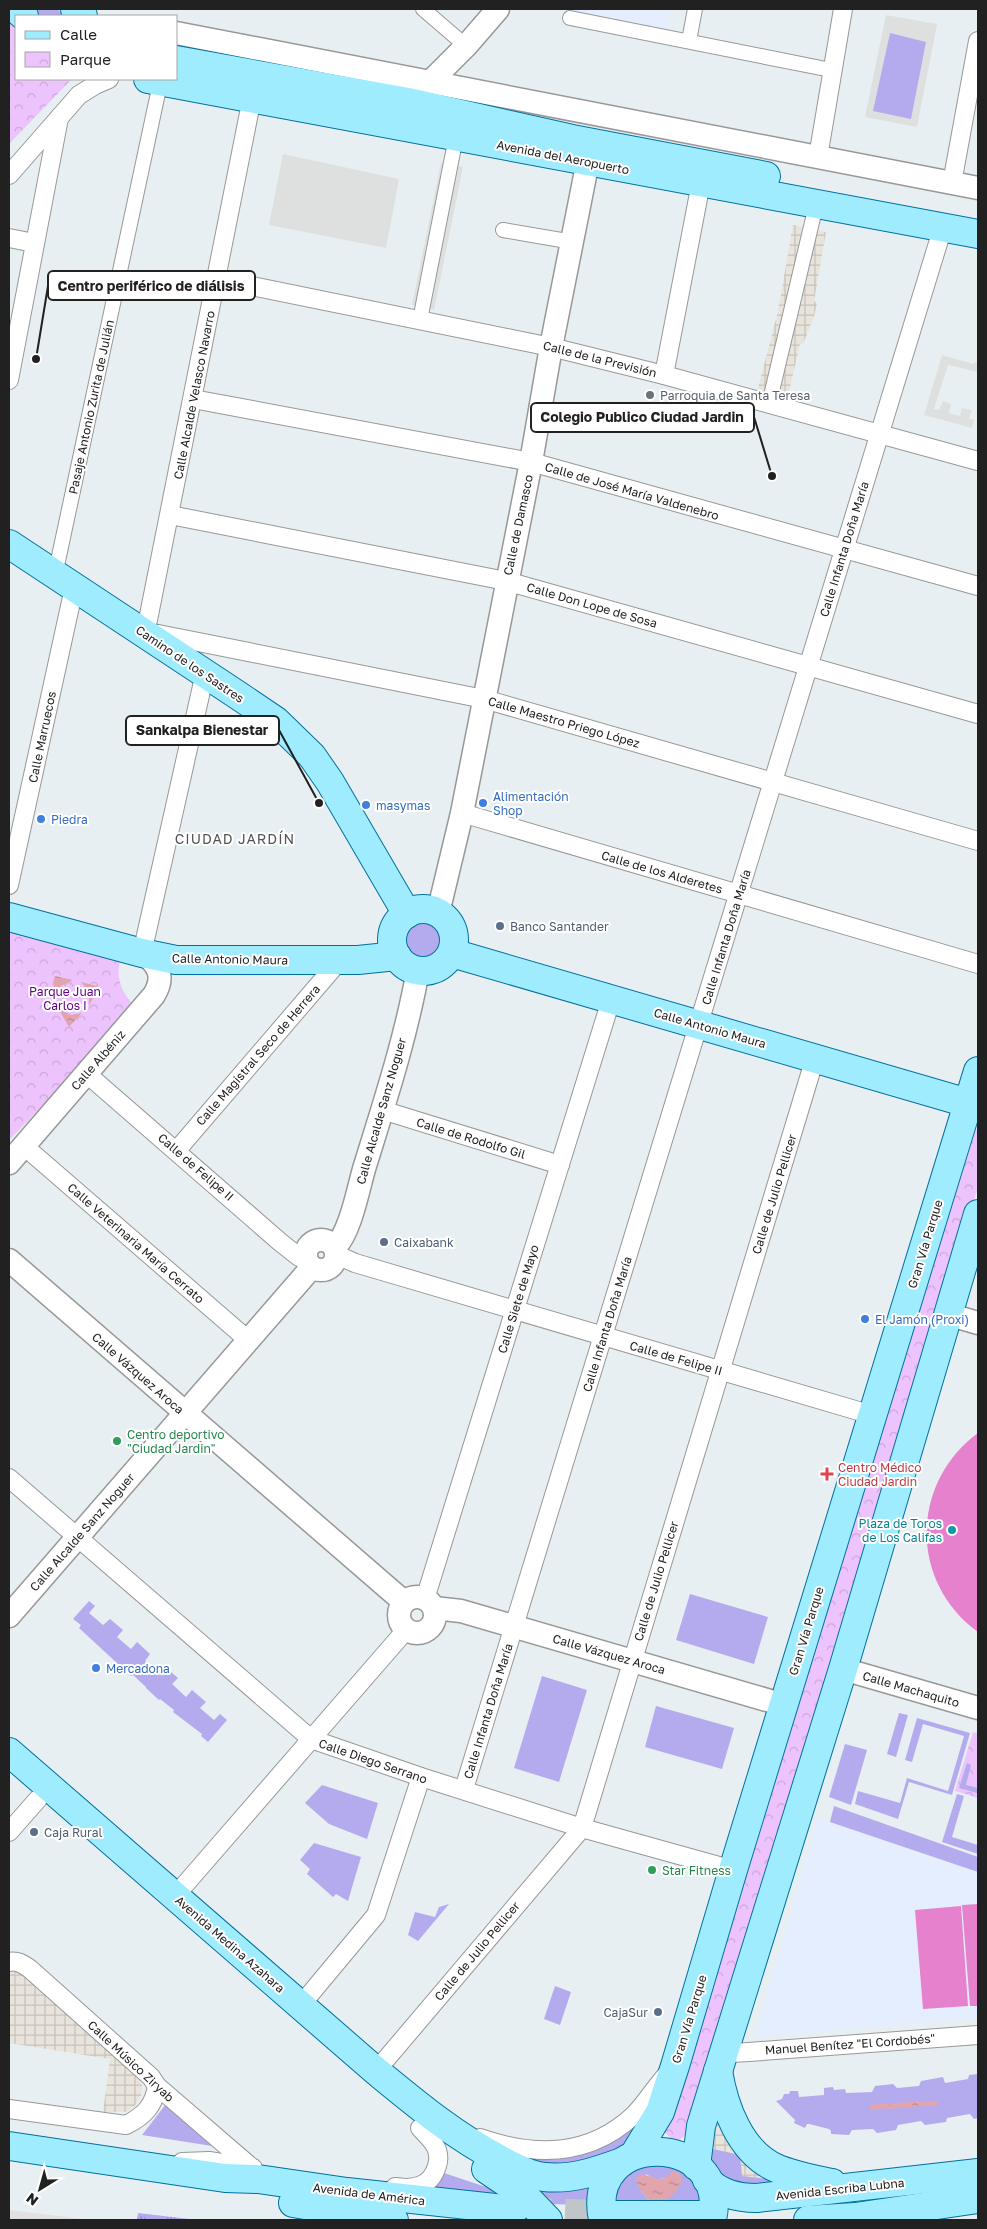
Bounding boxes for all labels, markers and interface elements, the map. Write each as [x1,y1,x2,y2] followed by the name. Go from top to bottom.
[15,15,178,80] legend
[60,25,97,43] text: Calle
[60,50,111,68] text: Parque
[495,137,631,177] street label: Avenida del Aeropuerto
[48,271,255,300] callout: Centro periférico de diálisis
[57,277,245,294] text: Centro periférico de diálisis
[170,309,218,481] street label: Calle Alcalde Velasco Navarro
[65,318,117,496] street label: Pasaje Antonio Zurita de Julián
[542,338,658,380] street label: Calle de la Previsión
[660,388,810,403] place label: Parroquia de Santa Teresa
[644,389,656,401] marker: Parroquia de Santa Teresa
[531,403,754,432] callout: Colegio Publico Ciudad Jardin
[540,408,744,425] text: Colegio Publico Ciudad Jardin
[543,459,721,523] street label: Calle de José María Valdenebro
[500,473,536,577] street label: Calle de Damasco
[816,479,872,619] street label: Calle Infanta Doña María
[525,579,659,631] street label: Calle Don Lope de Sosa
[133,622,247,706] street label: Camino de los Sastres
[25,690,59,784] street label: Calle Marruecos
[486,693,642,751] street label: Calle Maestro Priego López
[126,716,279,745] callout: Sankalpa Bienestar
[136,721,269,738] text: Sankalpa Bienestar
[493,789,569,818] place label: Alimentación Shop
[477,797,489,809] marker: Alimentación Shop
[376,798,430,813] place label: masymas
[360,799,372,811] marker: masymas
[51,812,88,827] place label: Piedra
[35,813,47,825] marker: Piedra
[175,830,295,847] district label: CIUDAD JARDÍN
[600,847,724,897] street label: Calle de los Alderetes
[698,867,754,1007] street label: Calle Infanta Doña María
[510,919,609,934] place label: Banco Santander
[494,920,506,932] marker: Banco Santander
[172,950,288,968] street label: Calle Antonio Maura
[193,981,323,1129] street label: Calle Magistral Seco de Herrera
[29,984,101,1013] park label: Parque Juan Carlos I
[652,1005,768,1051] street label: Calle Antonio Maura
[68,1027,128,1093] street label: Calle Albéniz
[353,1036,409,1186] street label: Calle Alcalde Sanz Noguer
[415,1114,527,1162] street label: Calle de Rodolfo Gil
[155,1130,237,1204] street label: Calle de Felipe II
[749,1132,800,1256] street label: Calle de Julio Pellicer
[65,1180,207,1306] street label: Calle Veterinaria María Cerrato
[904,1198,946,1290] street label: Gran Vía Parque
[394,1235,454,1250] place label: Caixabank
[378,1236,390,1248] marker: Caixabank
[494,1243,542,1355] street label: Calle Siete de Mayo
[579,1254,635,1394] street label: Calle Infanta Doña María
[875,1312,969,1327] place label: El Jamón (Proxi)
[859,1313,871,1325] marker: El Jamón (Proxi)
[89,1329,187,1417] street label: Calle Vázquez Aroca
[628,1338,724,1378] street label: Calle de Felipe II
[127,1427,224,1456] place label: Centro deportivo "Ciudad Jardin"
[111,1435,123,1447] marker: Centro deportivo "Ciudad Jardin"
[838,1460,922,1489] place label: Centro Médico Ciudad Jardin
[820,1467,834,1481] marker: Centro Médico Ciudad Jardin
[27,1470,138,1594] street label: Calle Alcalde Sanz Noguer
[859,1516,942,1545] place label: Plaza de Toros de Los Califas
[631,1519,682,1643] street label: Calle de Julio Pellicer
[946,1524,958,1536] marker: Plaza de Toros de Los Califas
[785,1585,827,1677] street label: Gran Vía Parque
[551,1631,667,1677] street label: Calle Vázquez Aroca
[460,1641,516,1781] street label: Calle Infanta Doña María
[106,1661,170,1676] place label: Mercadona
[90,1662,102,1674] marker: Mercadona
[861,1668,961,1710] street label: Calle Machaquito
[317,1735,429,1787] street label: Calle Diego Serrano
[44,1825,102,1840] place label: Caja Rural
[28,1826,40,1838] marker: Caja Rural
[662,1863,731,1878] place label: Star Fitness
[646,1864,658,1876] marker: Star Fitness
[172,1892,288,1996] street label: Avenida Medina Azahara
[431,1898,523,2004] street label: Calle de Julio Pellicer
[668,1973,710,2065] street label: Gran Vía Parque
[603,2005,648,2020] place label: CajaSur
[652,2006,664,2018] marker: CajaSur
[85,2017,177,2105] street label: Calle Músico Ziryab
[764,2031,936,2057] street label: Manuel Benítez "El Cordobés"
[15,2164,65,2214] north arrow
[775,2175,905,2203] street label: Avenida Escriba Lubna
[312,2180,426,2208] street label: Avenida de América
[23,2190,41,2210] text: N

